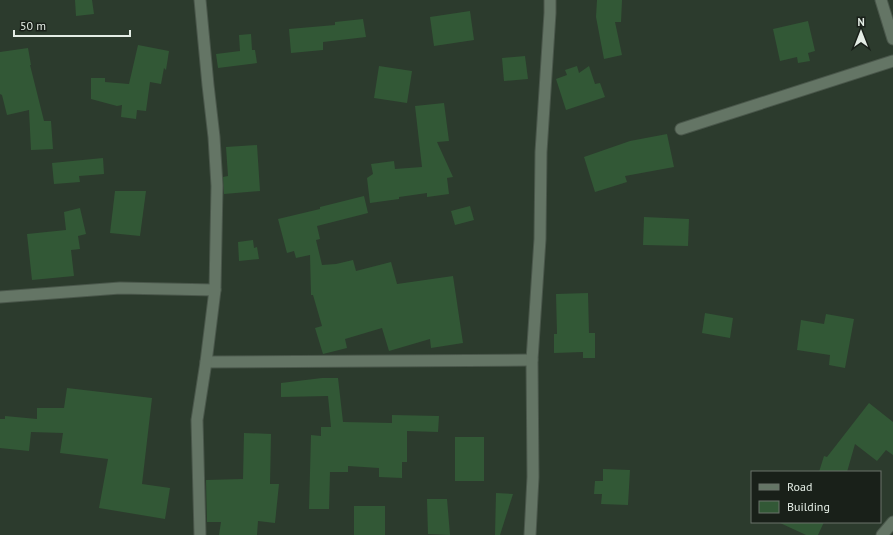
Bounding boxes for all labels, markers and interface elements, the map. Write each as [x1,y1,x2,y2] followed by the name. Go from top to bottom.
[14,12,130,38] scale bar
[841,12,881,52] north arrow
[857,15,865,29] text: N
[20,18,46,33] text: 50 m
[751,471,881,523] legend
[787,479,812,494] text: Road
[787,499,830,514] text: Building

